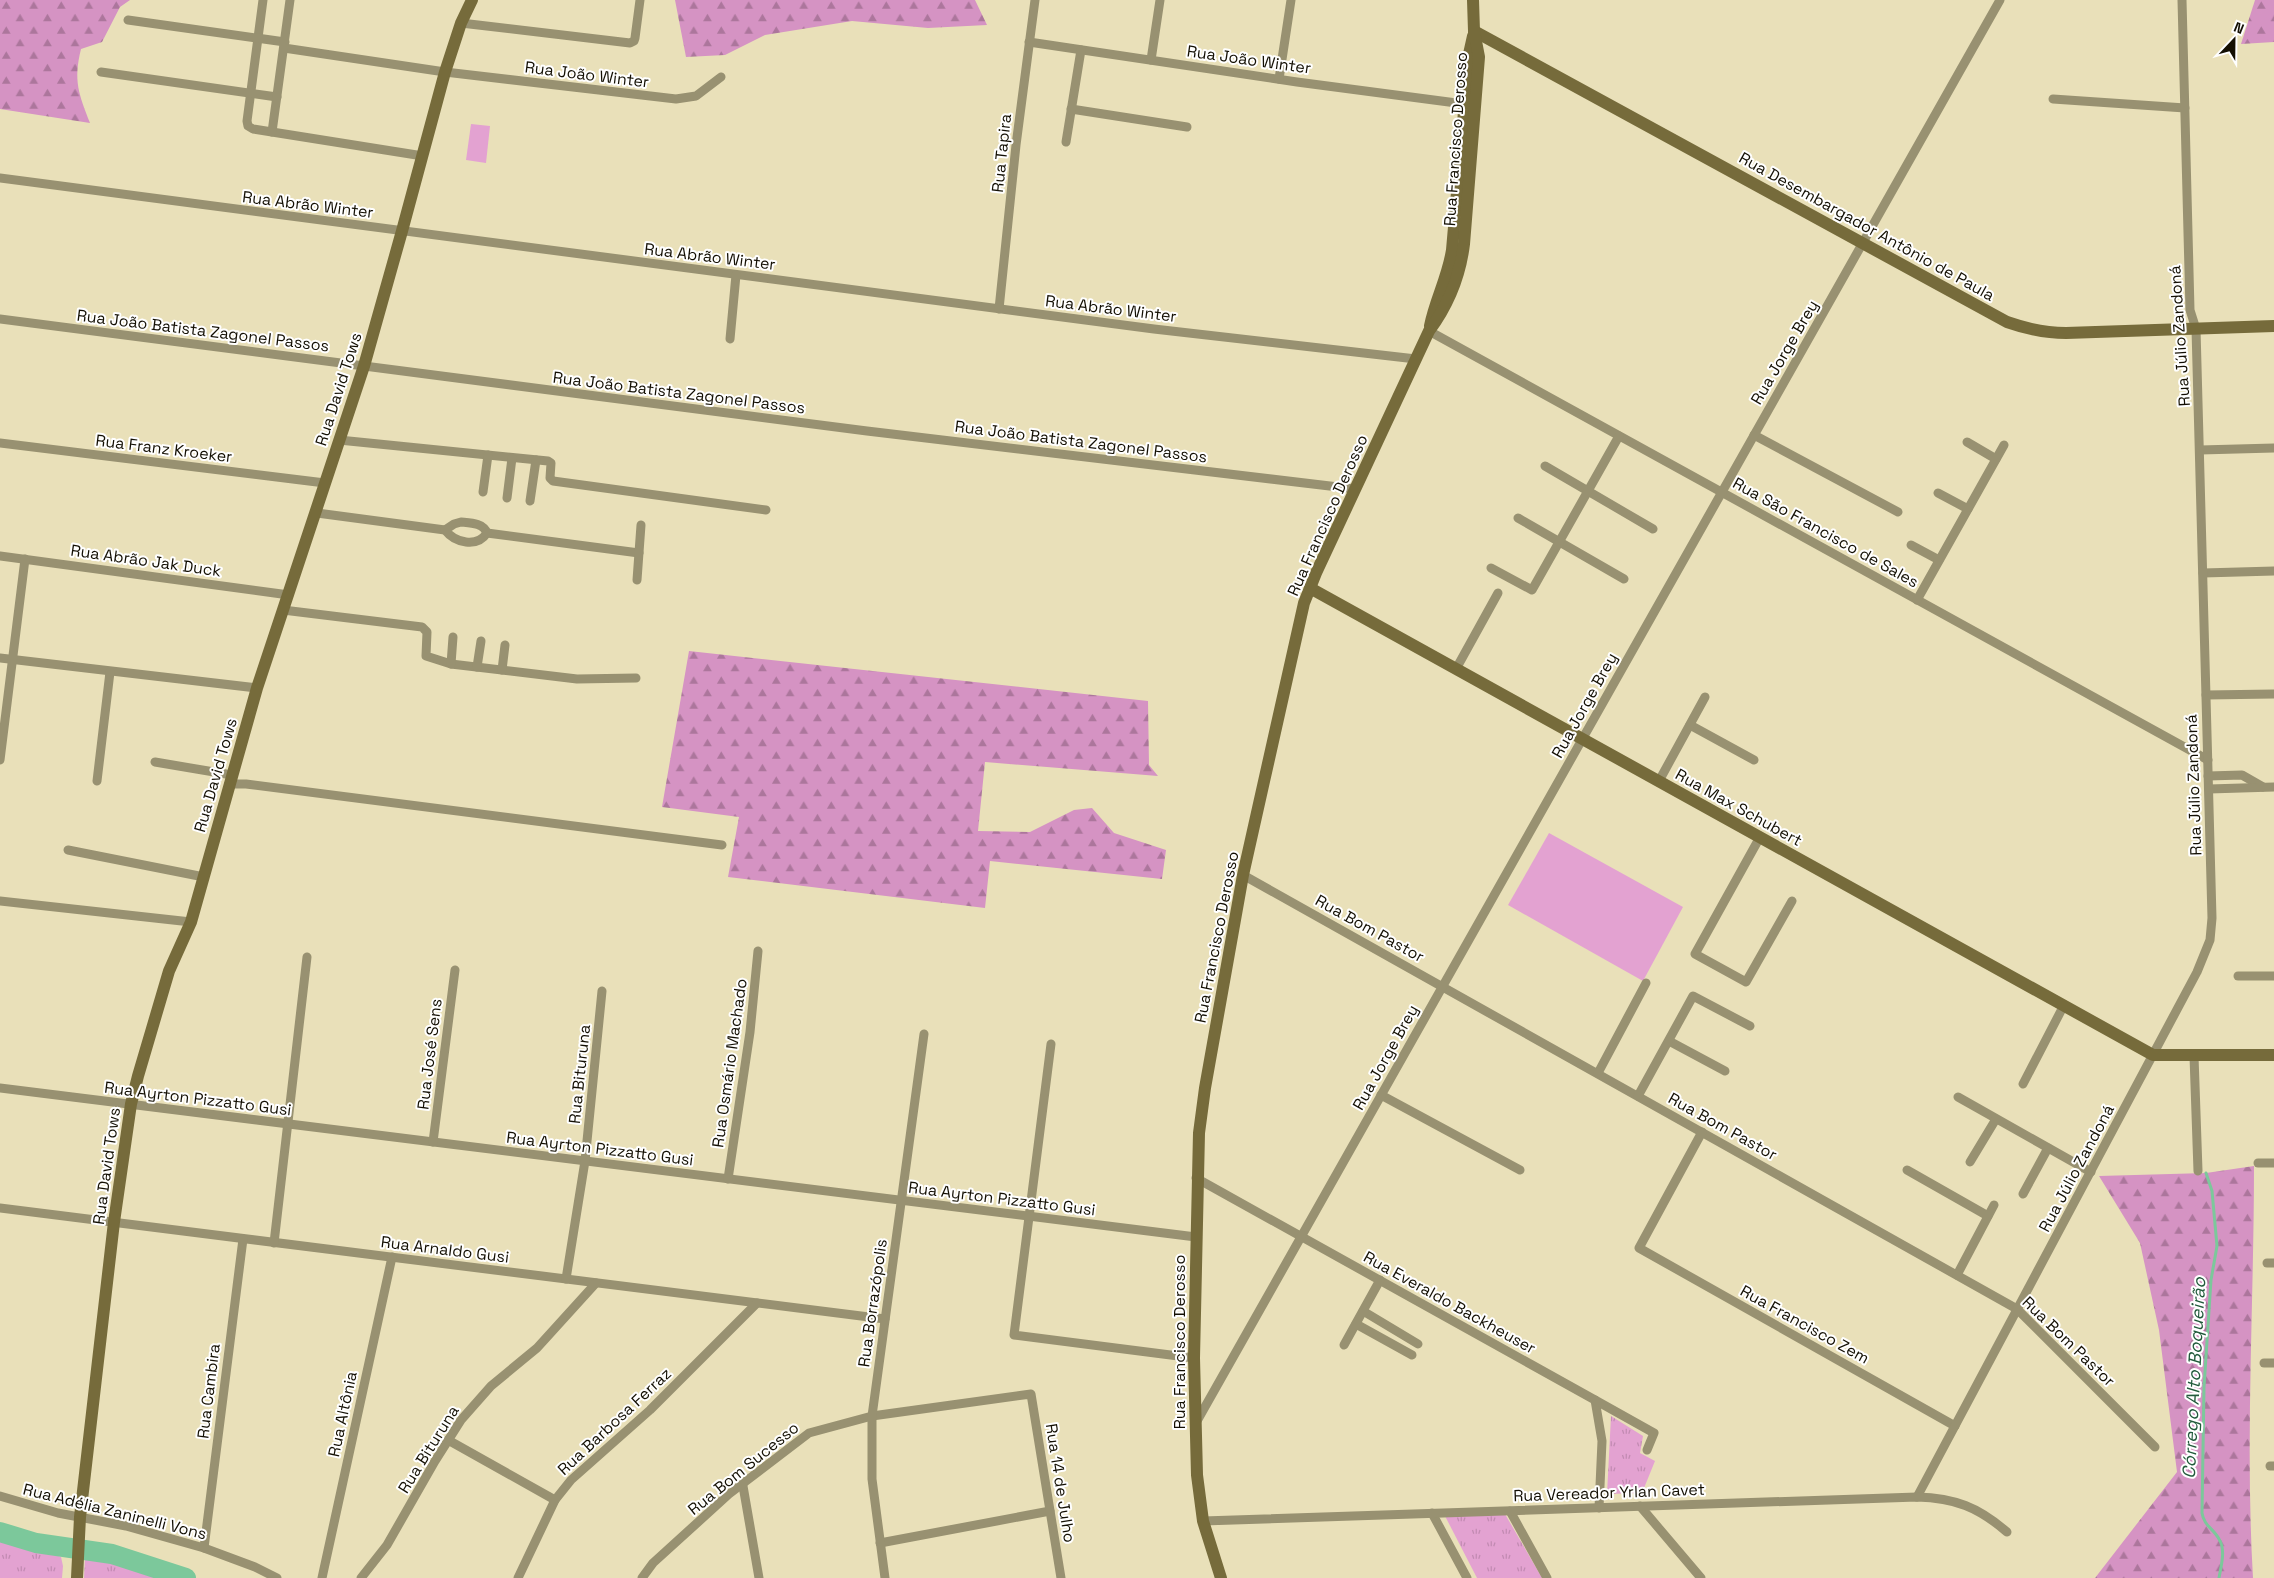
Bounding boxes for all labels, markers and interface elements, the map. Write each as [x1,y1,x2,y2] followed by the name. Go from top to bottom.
[2209,15,2259,65] north arrow
[2231,18,2247,38] text: N
[1186,40,1312,79] street label: Rua João Winter
[1439,51,1472,227] street label: Rua Francisco Derosso
[524,56,650,93] street label: Rua João Winter
[987,113,1016,194] street label: Rua Tapira
[1735,147,1998,306] street label: Rua Desembargador Antônio de Paula
[241,186,375,223] street label: Rua Abrão Winter
[643,238,777,275] street label: Rua Abrão Winter
[2164,265,2195,407] street label: Rua Júlio Zandoná
[1044,290,1178,327] street label: Rua Abrão Winter
[1746,296,1823,408] street label: Rua Jorge Brey
[76,305,330,356] street label: Rua João Batista Zagonel Passos
[310,330,367,448] street label: Rua David Tows
[552,367,806,418] street label: Rua João Batista Zagonel Passos
[954,416,1208,467] street label: Rua João Batista Zagonel Passos
[94,430,234,467] street label: Rua Franz Kroeker
[1282,431,1373,599] street label: Rua Francisco Derosso
[1729,472,1923,592] street label: Rua São Francisco de Sales
[69,540,223,582] street label: Rua Abrão Jak Duck
[1547,649,1622,762] street label: Rua Jorge Brey
[2181,714,2206,856] street label: Rua Júlio Zandoná
[189,716,242,835] street label: Rua David Tows
[1672,764,1806,851] street label: Rua Max Schubert
[1190,849,1243,1025] street label: Rua Francisco Derosso
[1312,890,1428,967] street label: Rua Bom Pastor
[707,977,752,1149] street label: Rua Osmário Machado
[412,997,447,1111] street label: Rua José Sens
[1348,1001,1423,1114] street label: Rua Jorge Brey
[564,1023,595,1125] street label: Rua Bituruna
[103,1077,293,1120] street label: Rua Ayrton Pizzatto Gusi
[1665,1088,1781,1165] street label: Rua Bom Pastor
[2034,1101,2119,1236] street label: Rua Júlio Zandoná
[88,1106,125,1226] street label: Rua David Tows
[505,1127,695,1170] street label: Rua Ayrton Pizzatto Gusi
[907,1177,1097,1220] street label: Rua Ayrton Pizzatto Gusi
[380,1231,510,1268] street label: Rua Arnaldo Gusi
[853,1238,892,1368] street label: Rua Borrazópolis
[1360,1246,1540,1359] street label: Rua Everaldo Backheuser
[1169,1255,1190,1429] street label: Rua Francisco Derosso
[2177,1276,2210,1479] water label: Córrego Alto Boqueirão
[1737,1280,1873,1369] street label: Rua Francisco Zem
[2018,1292,2120,1391] street label: Rua Bom Pastor
[192,1342,225,1440] street label: Rua Cambira
[553,1363,676,1480] street label: Rua Barbosa Ferraz
[323,1369,362,1459] street label: Rua Altônia
[393,1401,464,1497] street label: Rua Bituruna
[684,1417,803,1520] street label: Rua Bom Sucesso
[1041,1422,1080,1544] street label: Rua 14 de Julho
[21,1478,209,1544] street label: Rua Adélia Zaninelli Vons
[1513,1479,1705,1506] street label: Rua Vereador Yrlan Cavet

